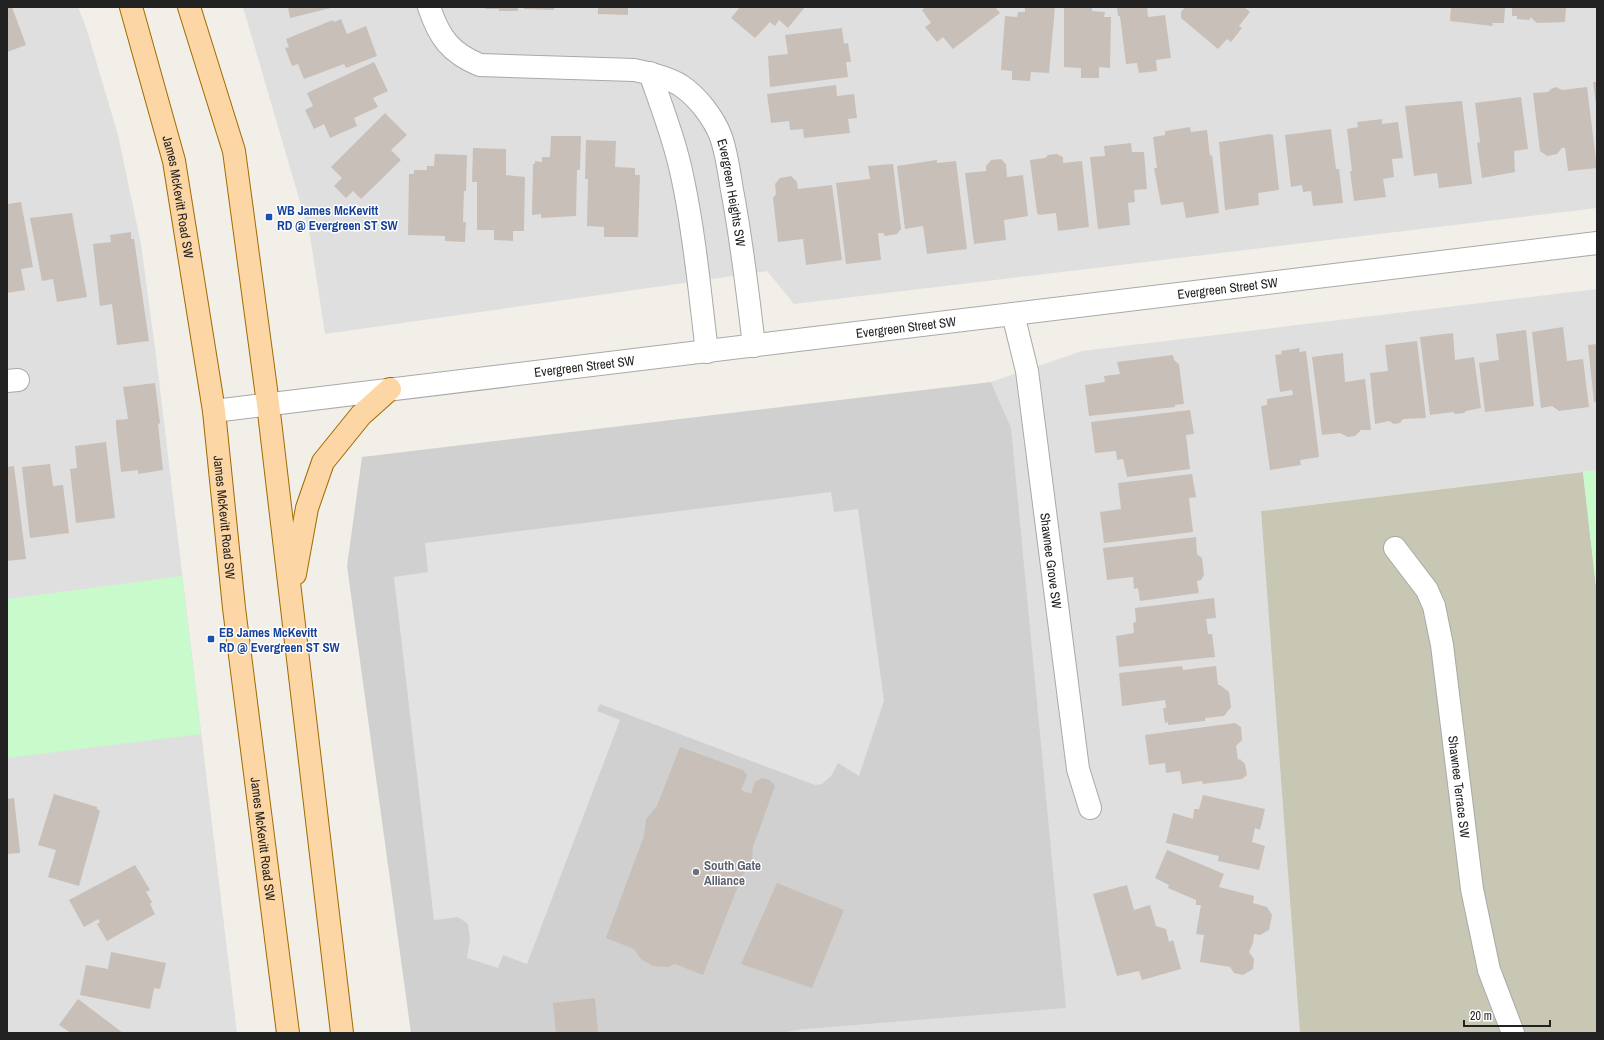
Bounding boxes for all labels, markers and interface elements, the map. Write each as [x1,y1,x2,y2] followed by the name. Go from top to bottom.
[159,133,198,260] street label: James McKevitt Road SW
[714,137,750,248] street label: Evergreen Heights SW
[277,202,399,234] place label: WB James McKevitt RD @ Evergreen ST SW
[264,212,274,222] marker: WB James McKevitt RD @ Evergreen ST SW
[1176,273,1279,302] street label: Evergreen Street SW
[855,312,957,341] street label: Evergreen Street SW
[533,351,635,381] street label: Evergreen Street SW
[210,455,240,580] street label: James McKevitt Road SW
[1037,512,1066,610] street label: Shawnee Grove SW
[219,624,341,656] place label: EB James McKevitt RD @ Evergreen ST SW
[206,634,216,644] marker: EB James McKevitt RD @ Evergreen ST SW
[1445,735,1474,839] street label: Shawnee Terrace SW
[247,776,280,902] street label: James McKevitt Road SW
[704,857,761,889] place label: South Gate Alliance
[691,867,701,877] marker: South Gate Alliance
[1464,1002,1550,1028] scale bar
[1470,1008,1492,1024] text: 20 m

